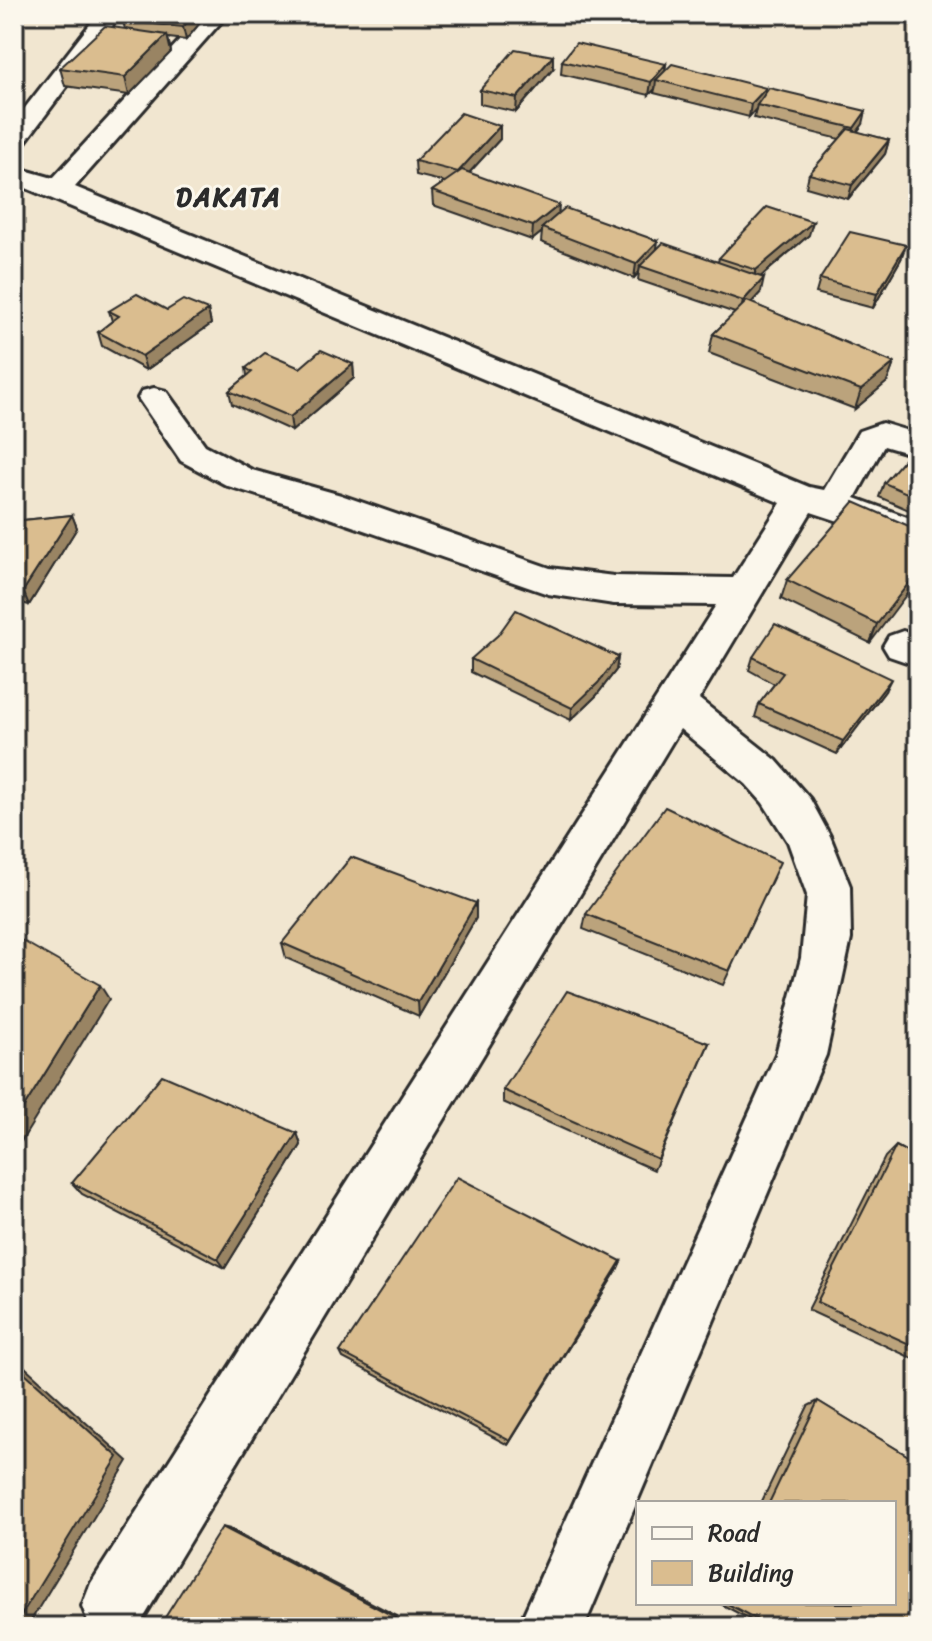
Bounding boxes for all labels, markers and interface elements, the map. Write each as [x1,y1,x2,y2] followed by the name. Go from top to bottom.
[176,174,282,220] district label: DAKATA
[636,1501,896,1605] legend
[708,1512,762,1554] text: Road
[708,1552,794,1594] text: Building

